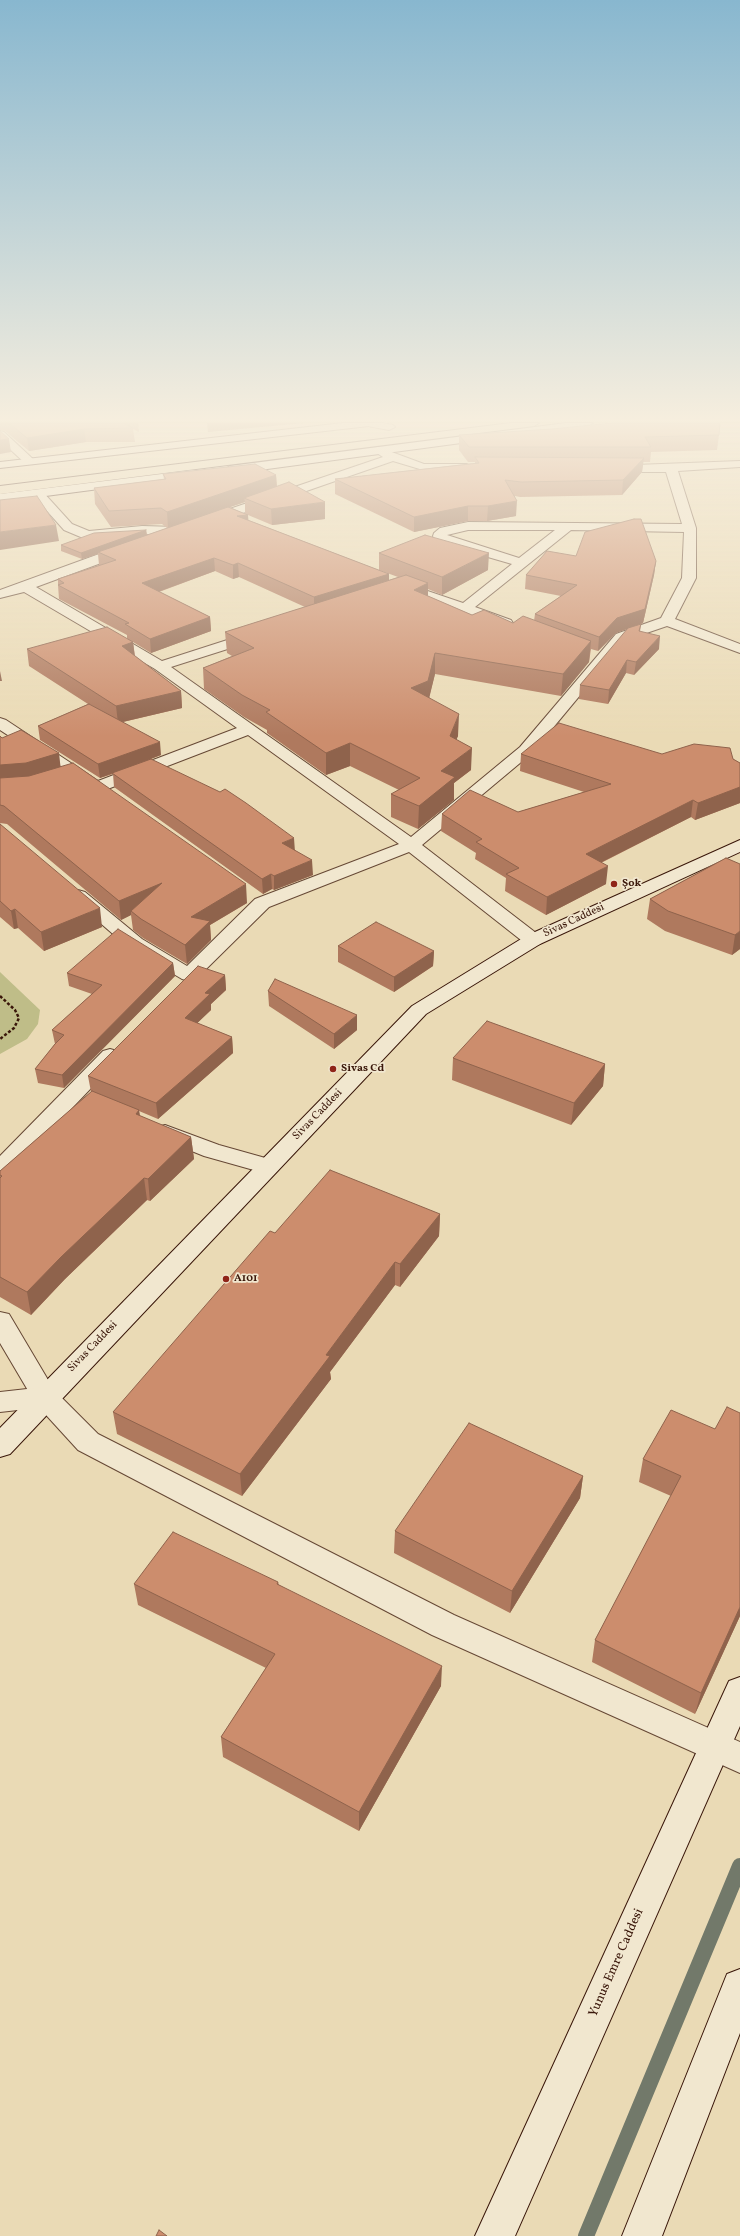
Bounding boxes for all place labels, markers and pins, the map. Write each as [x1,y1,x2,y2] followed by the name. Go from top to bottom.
[622,877,641,891] place label: Şok
[609,879,619,889] marker: Şok
[341,1062,384,1076] place label: Sivas Cd
[328,1064,338,1074] marker: Sivas Cd
[234,1272,257,1286] place label: A101
[221,1274,231,1284] marker: A101

